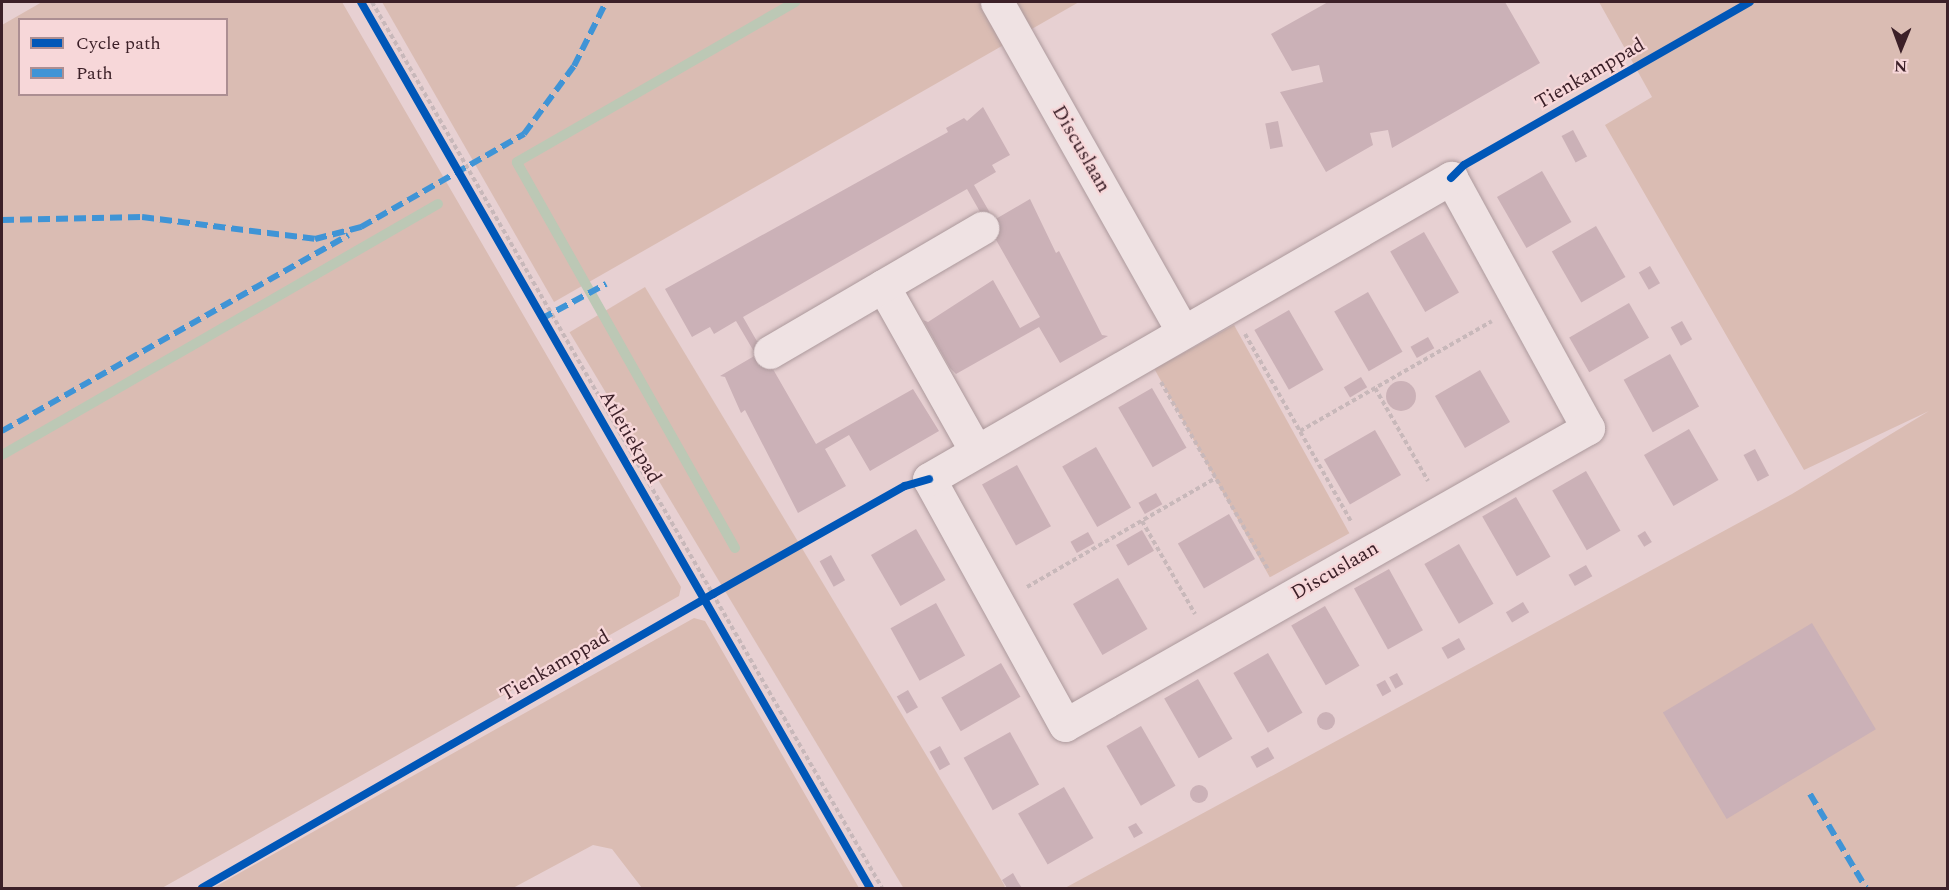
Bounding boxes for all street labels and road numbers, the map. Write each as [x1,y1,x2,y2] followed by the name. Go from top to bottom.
[1531,33,1649,115] street label: Tienkamppad
[1046,101,1116,197] street label: Discuslaan
[594,386,666,488] street label: Atletiekpad
[1287,536,1383,606] street label: Discuslaan
[496,625,614,707] street label: Tienkamppad

